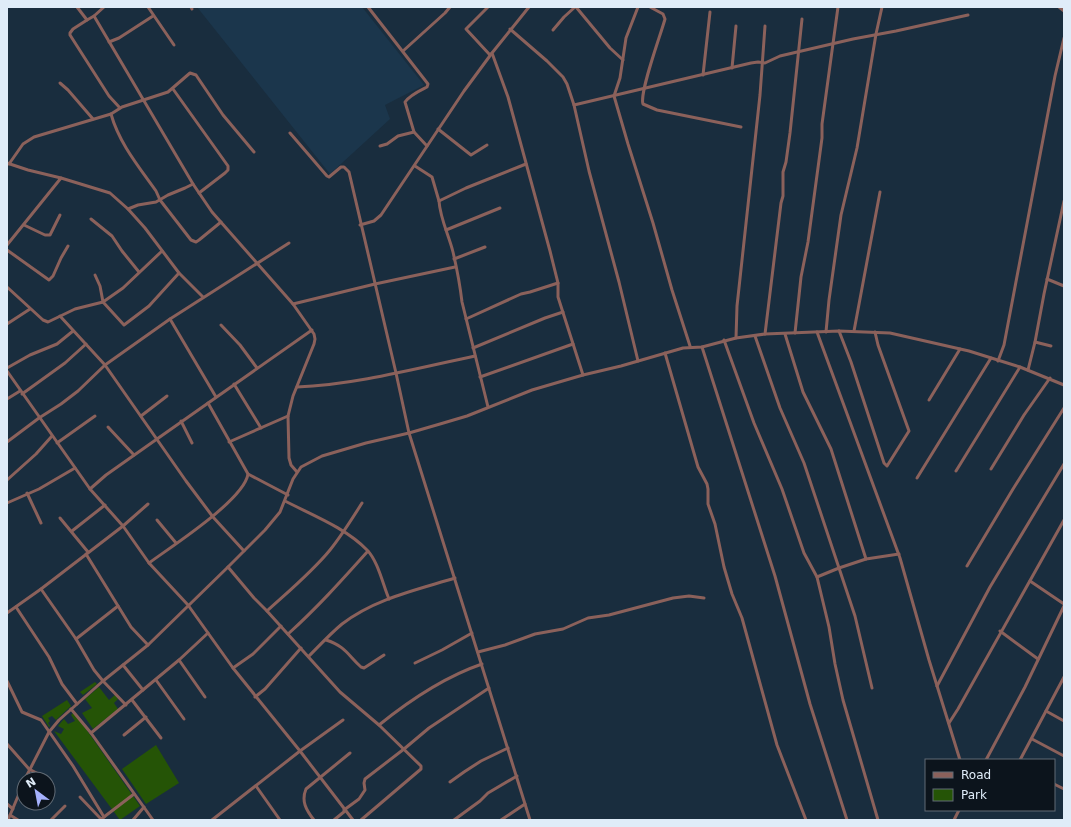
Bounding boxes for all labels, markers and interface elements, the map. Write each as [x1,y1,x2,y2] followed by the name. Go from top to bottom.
[925,759,1055,811] legend
[961,768,991,782] text: Road
[16,771,56,811] north arrow
[24,775,38,791] text: N
[961,788,987,802] text: Park

